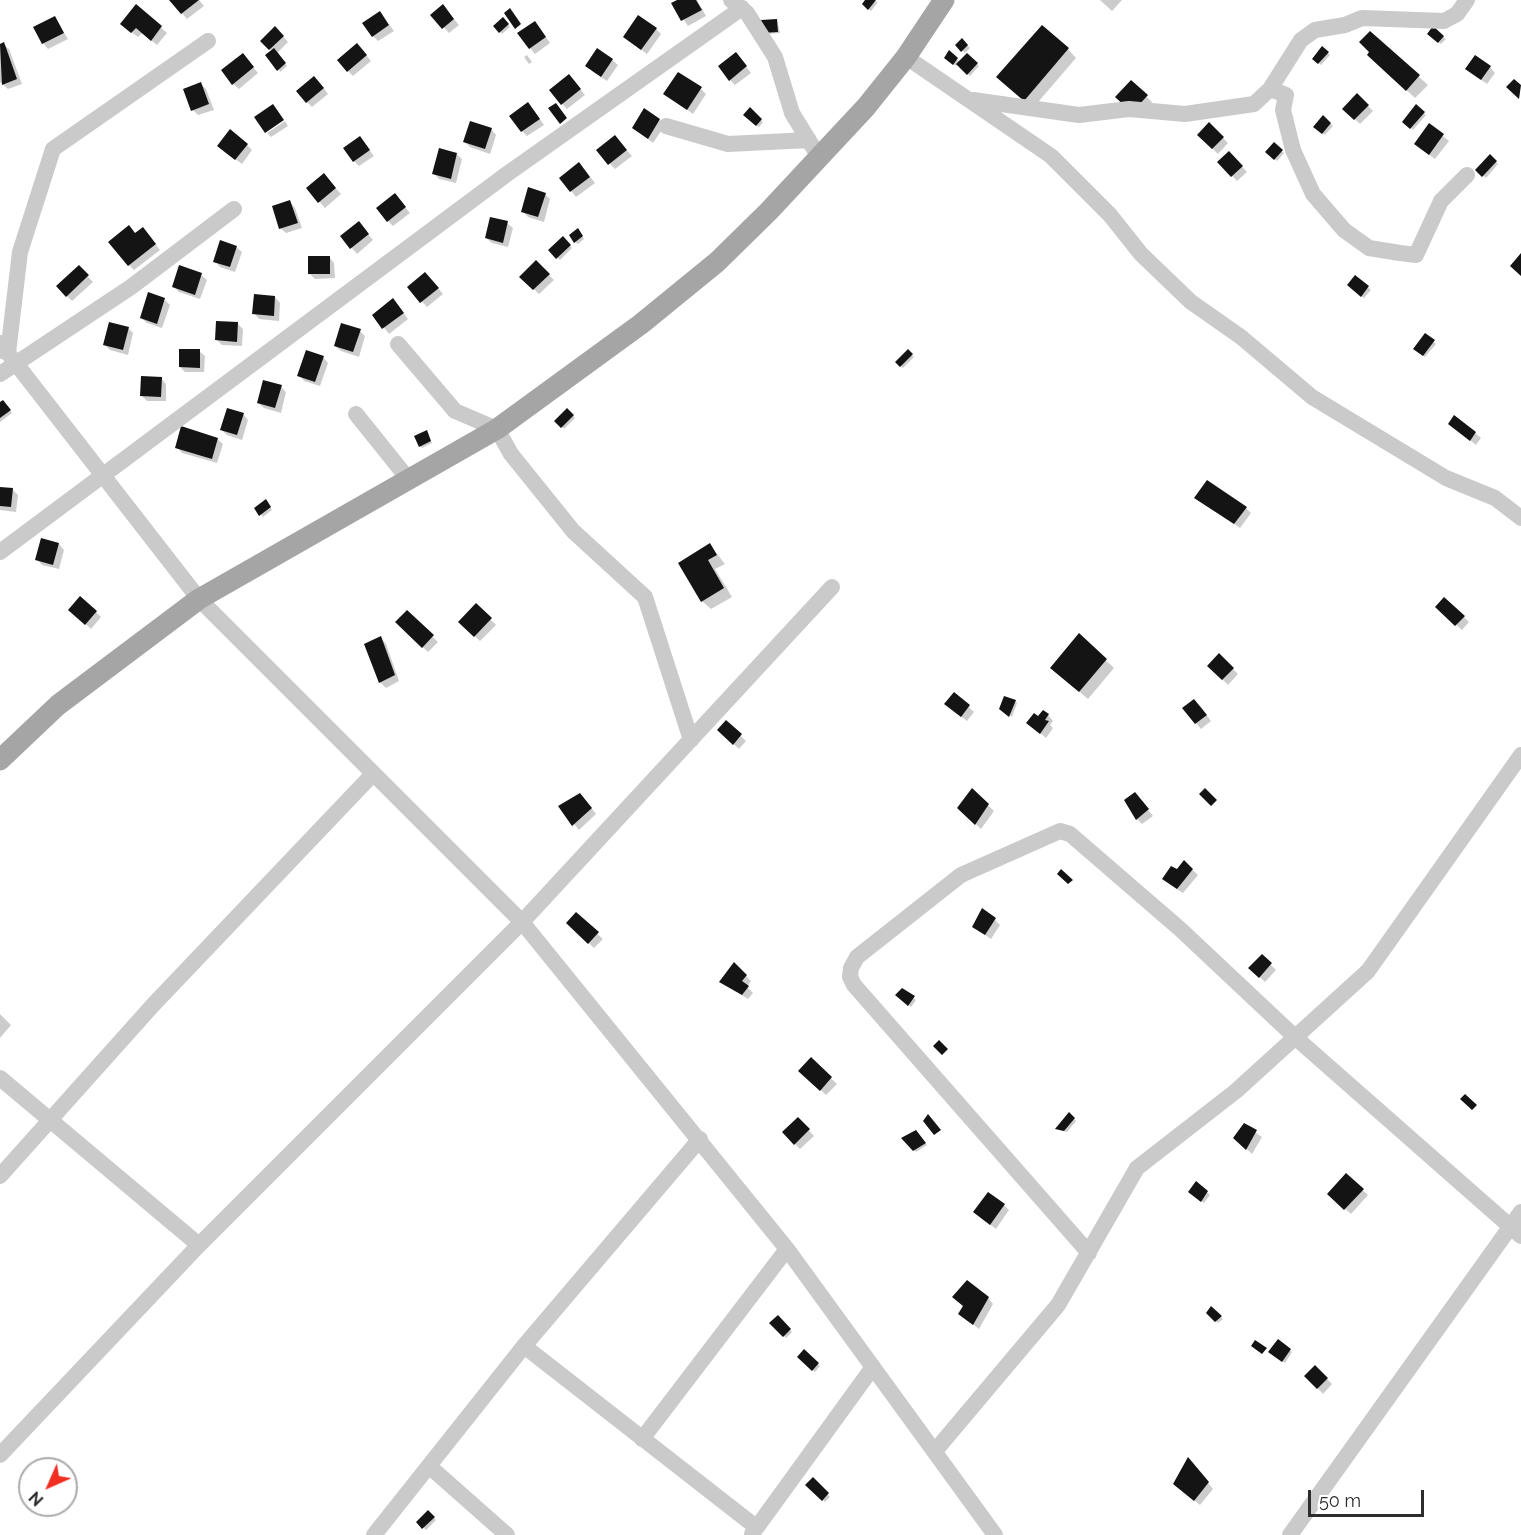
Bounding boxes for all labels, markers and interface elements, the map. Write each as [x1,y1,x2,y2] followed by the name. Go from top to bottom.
[18,1457,78,1517] north arrow
[1311,1478,1426,1516] scale bar
[25,1488,47,1510] text: N
[1319,1490,1361,1511] text: 50 m

